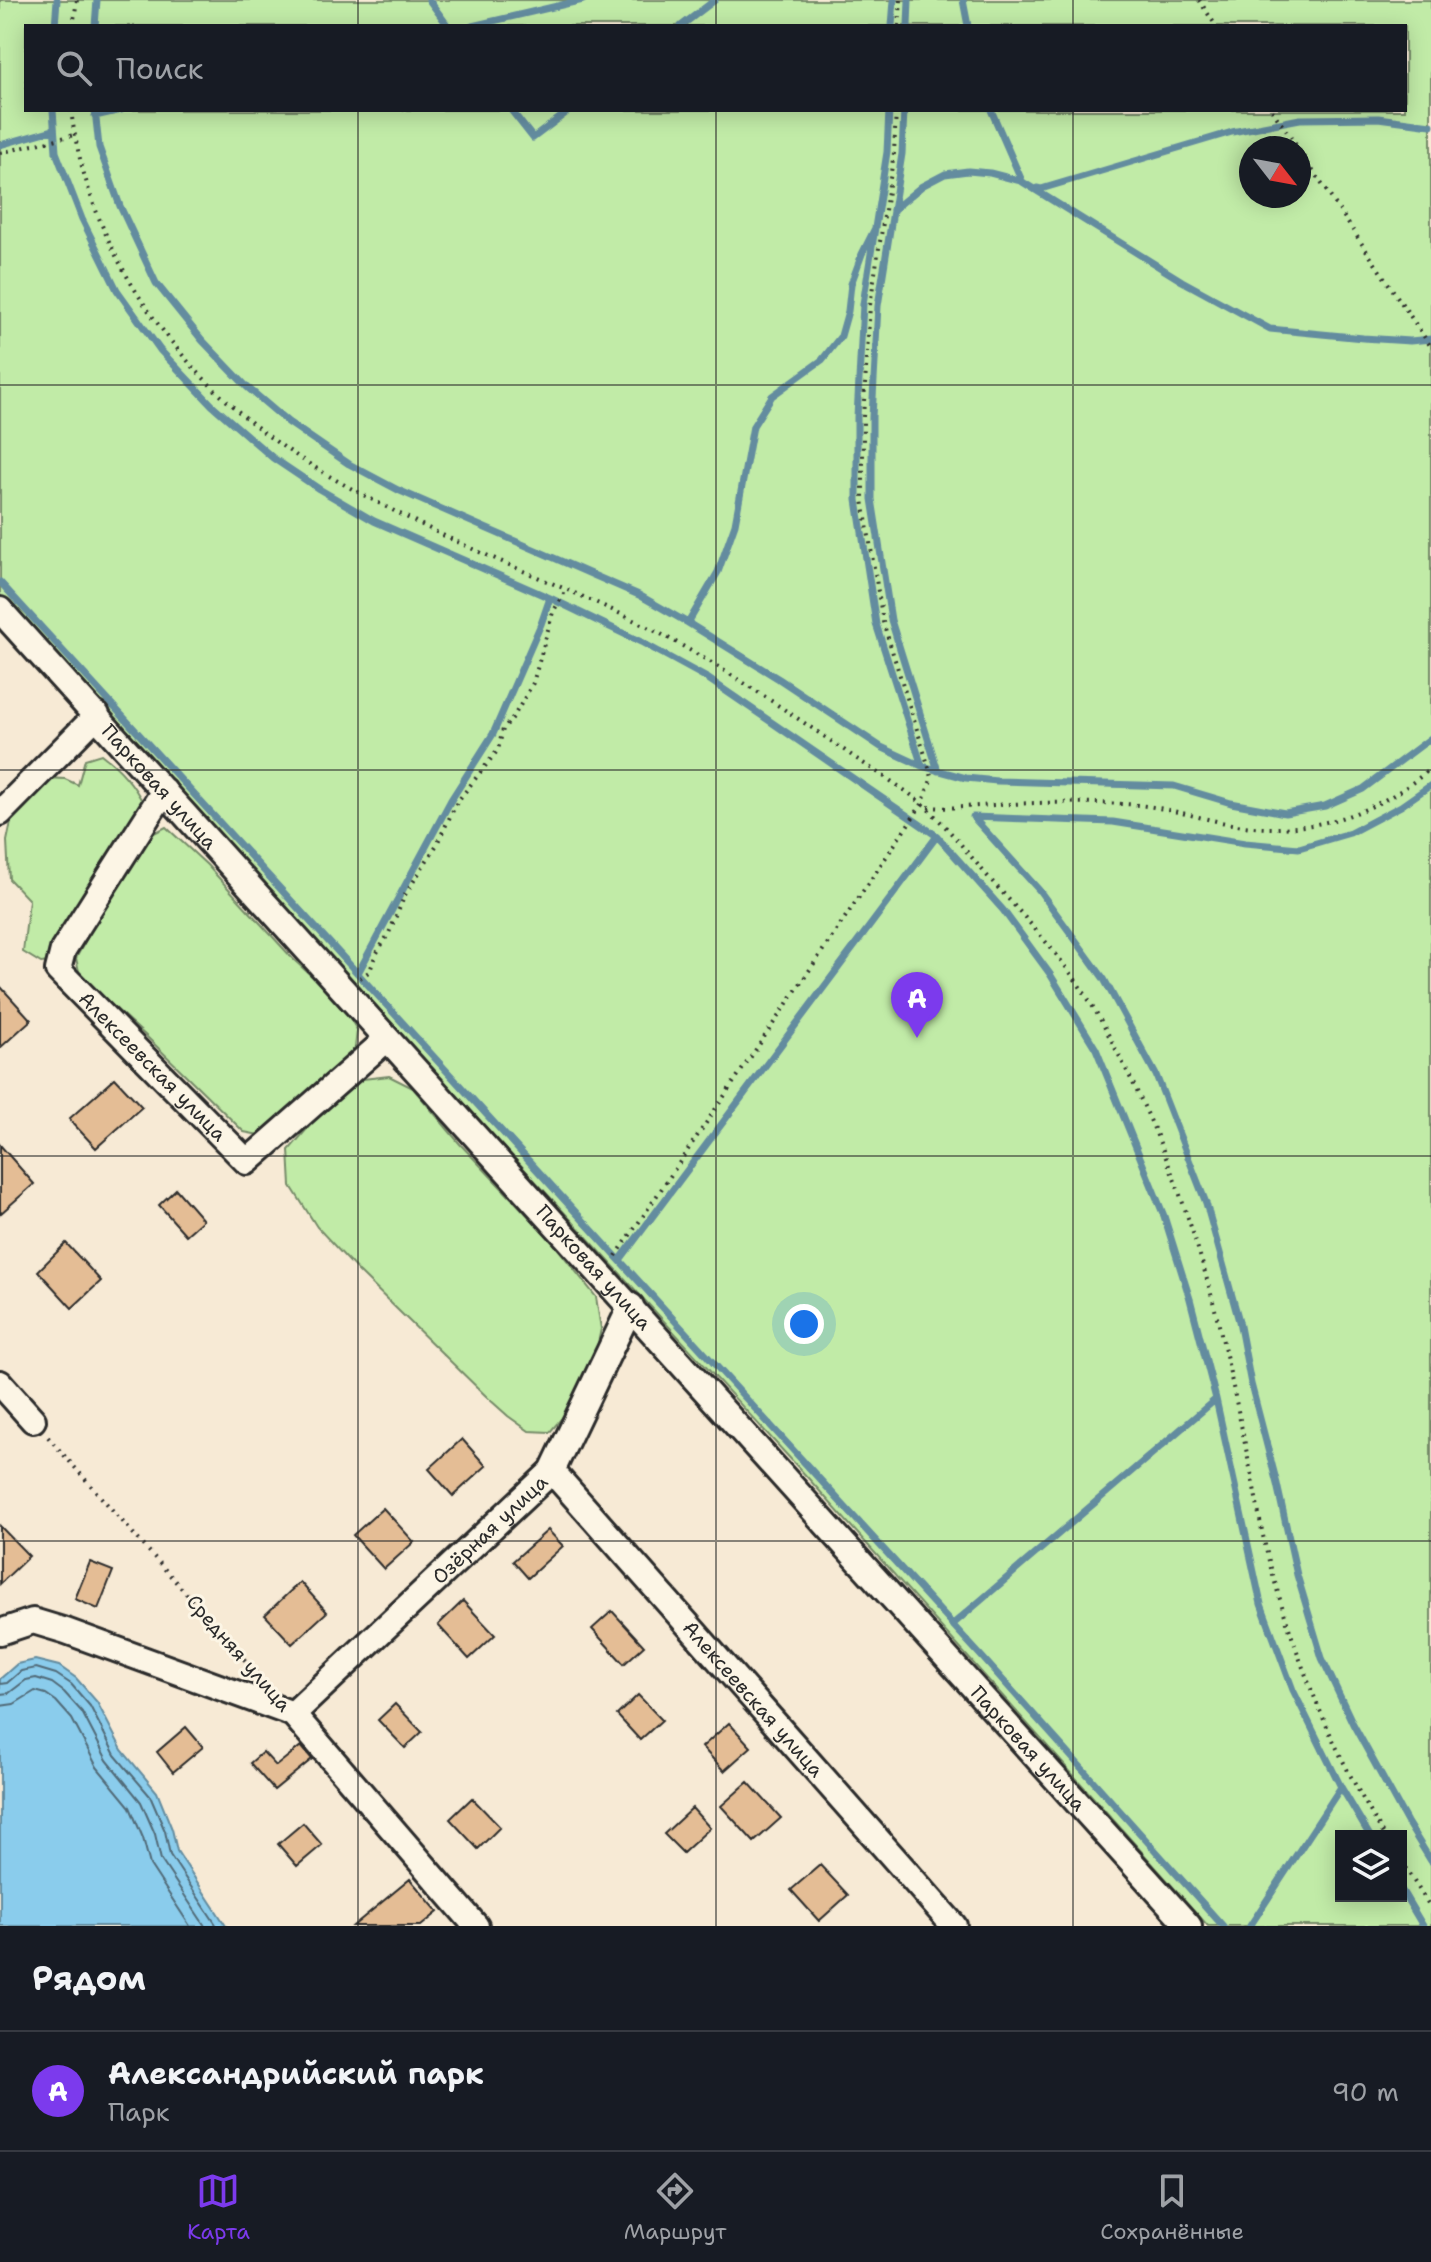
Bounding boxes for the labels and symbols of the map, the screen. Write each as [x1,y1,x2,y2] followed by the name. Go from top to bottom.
[1239,136,1311,208] north arrow
[96,718,223,855] street label: Парковая улица
[891,972,943,1038] pin: A
[73,986,233,1147] street label: Алексеевская улица
[531,1199,658,1336] street label: Парковая улица
[784,1304,824,1344] your location
[427,1468,554,1590] street label: Озёрная улица
[181,1589,297,1717] street label: Средняя улица
[677,1615,830,1783] street label: Алексеевская улица
[965,1680,1092,1817] street label: Парковая улица

